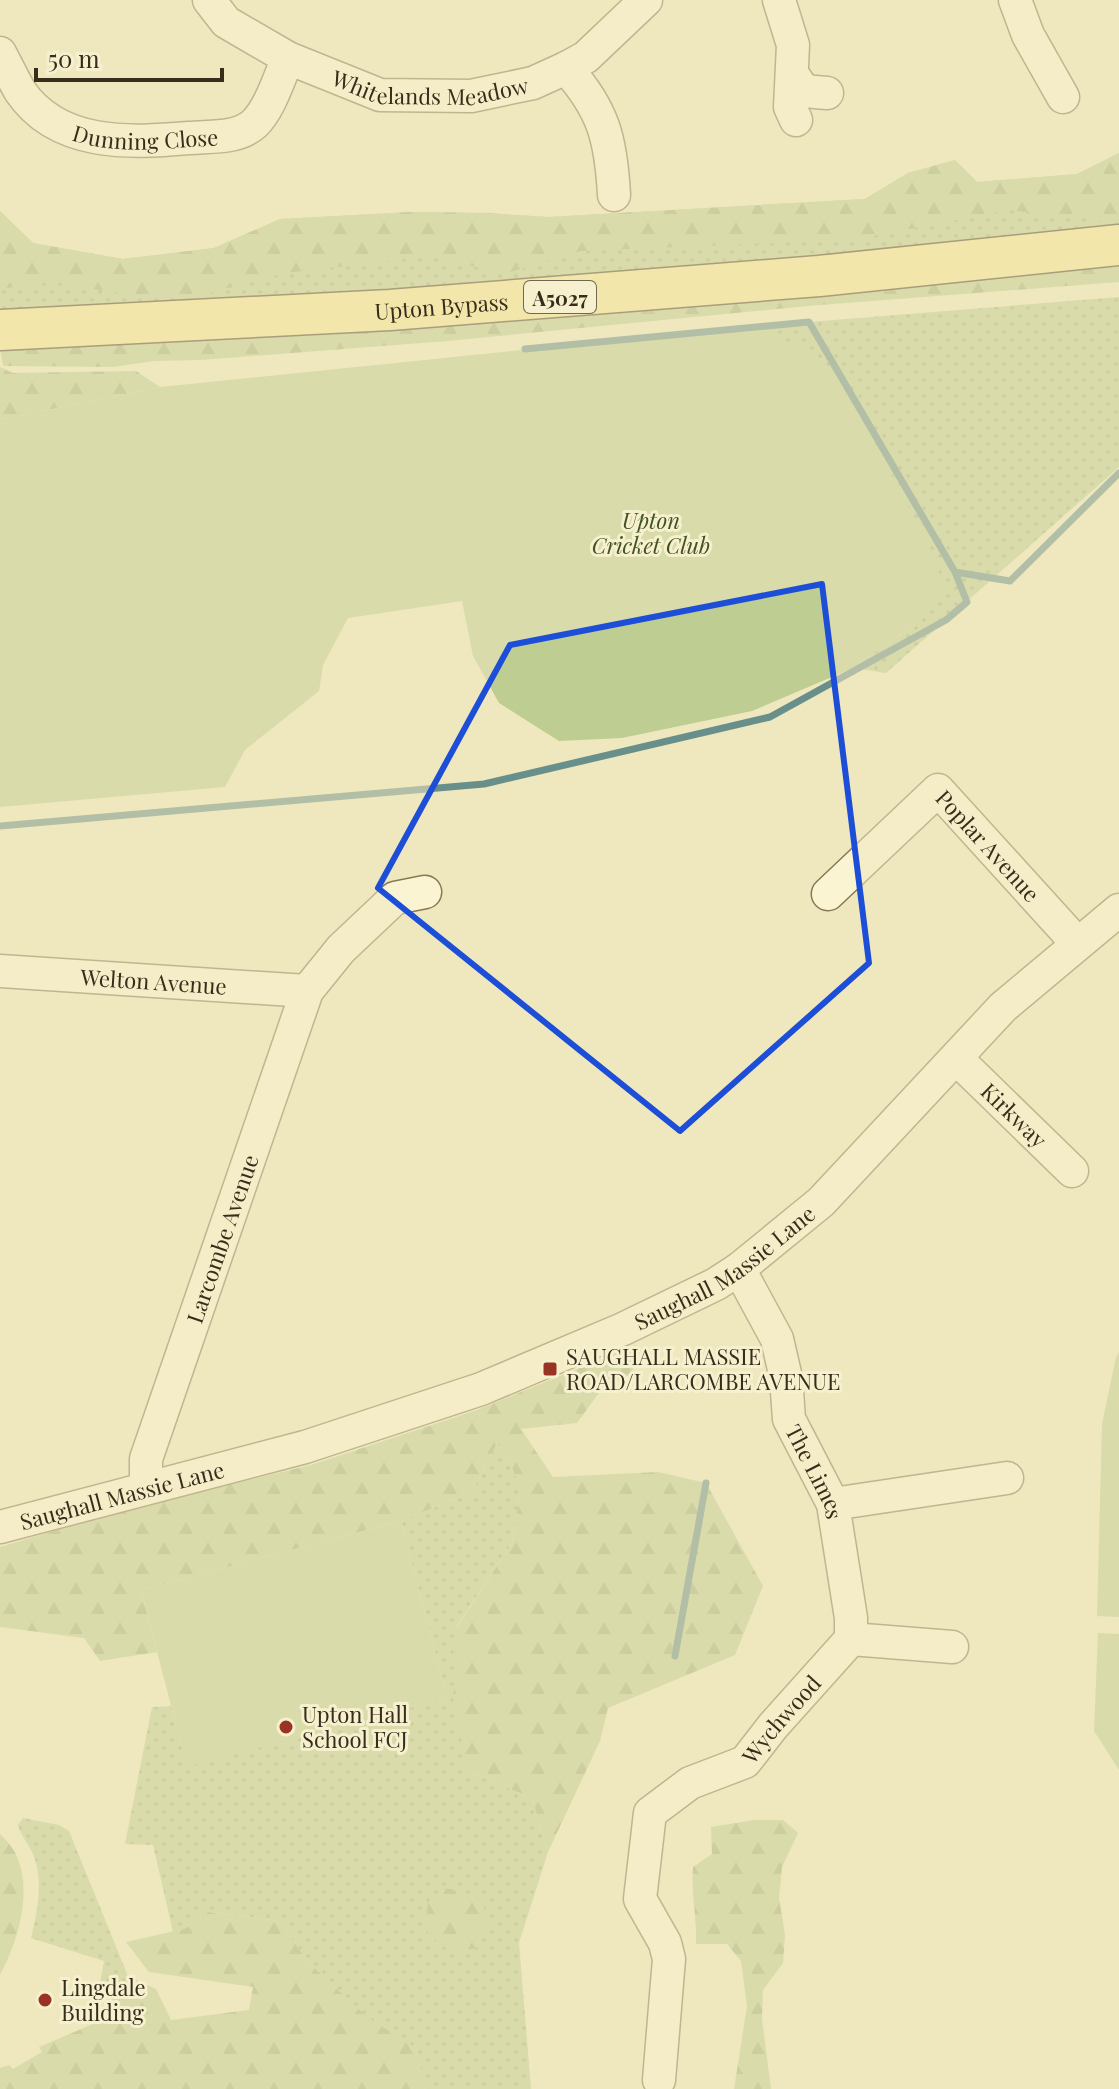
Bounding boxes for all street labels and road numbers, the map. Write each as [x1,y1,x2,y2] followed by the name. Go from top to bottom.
[327,62,531,111] street label: Whitelands Meadow
[69,117,219,156] street label: Dunning Close
[524,281,596,313] road number: A5027
[374,286,509,326] street label: Upton Bypass
[930,783,1047,908] street label: Poplar Avenue
[79,961,228,1001] street label: Welton Avenue
[975,1076,1054,1154] street label: Kirkway
[179,1150,265,1327] street label: Larcombe Avenue
[629,1198,821,1336] street label: Saughall Massie Lane
[779,1419,850,1521] street label: The Limes
[16,1454,227,1536] street label: Saughall Massie Lane
[734,1668,827,1770] street label: Wychwood

